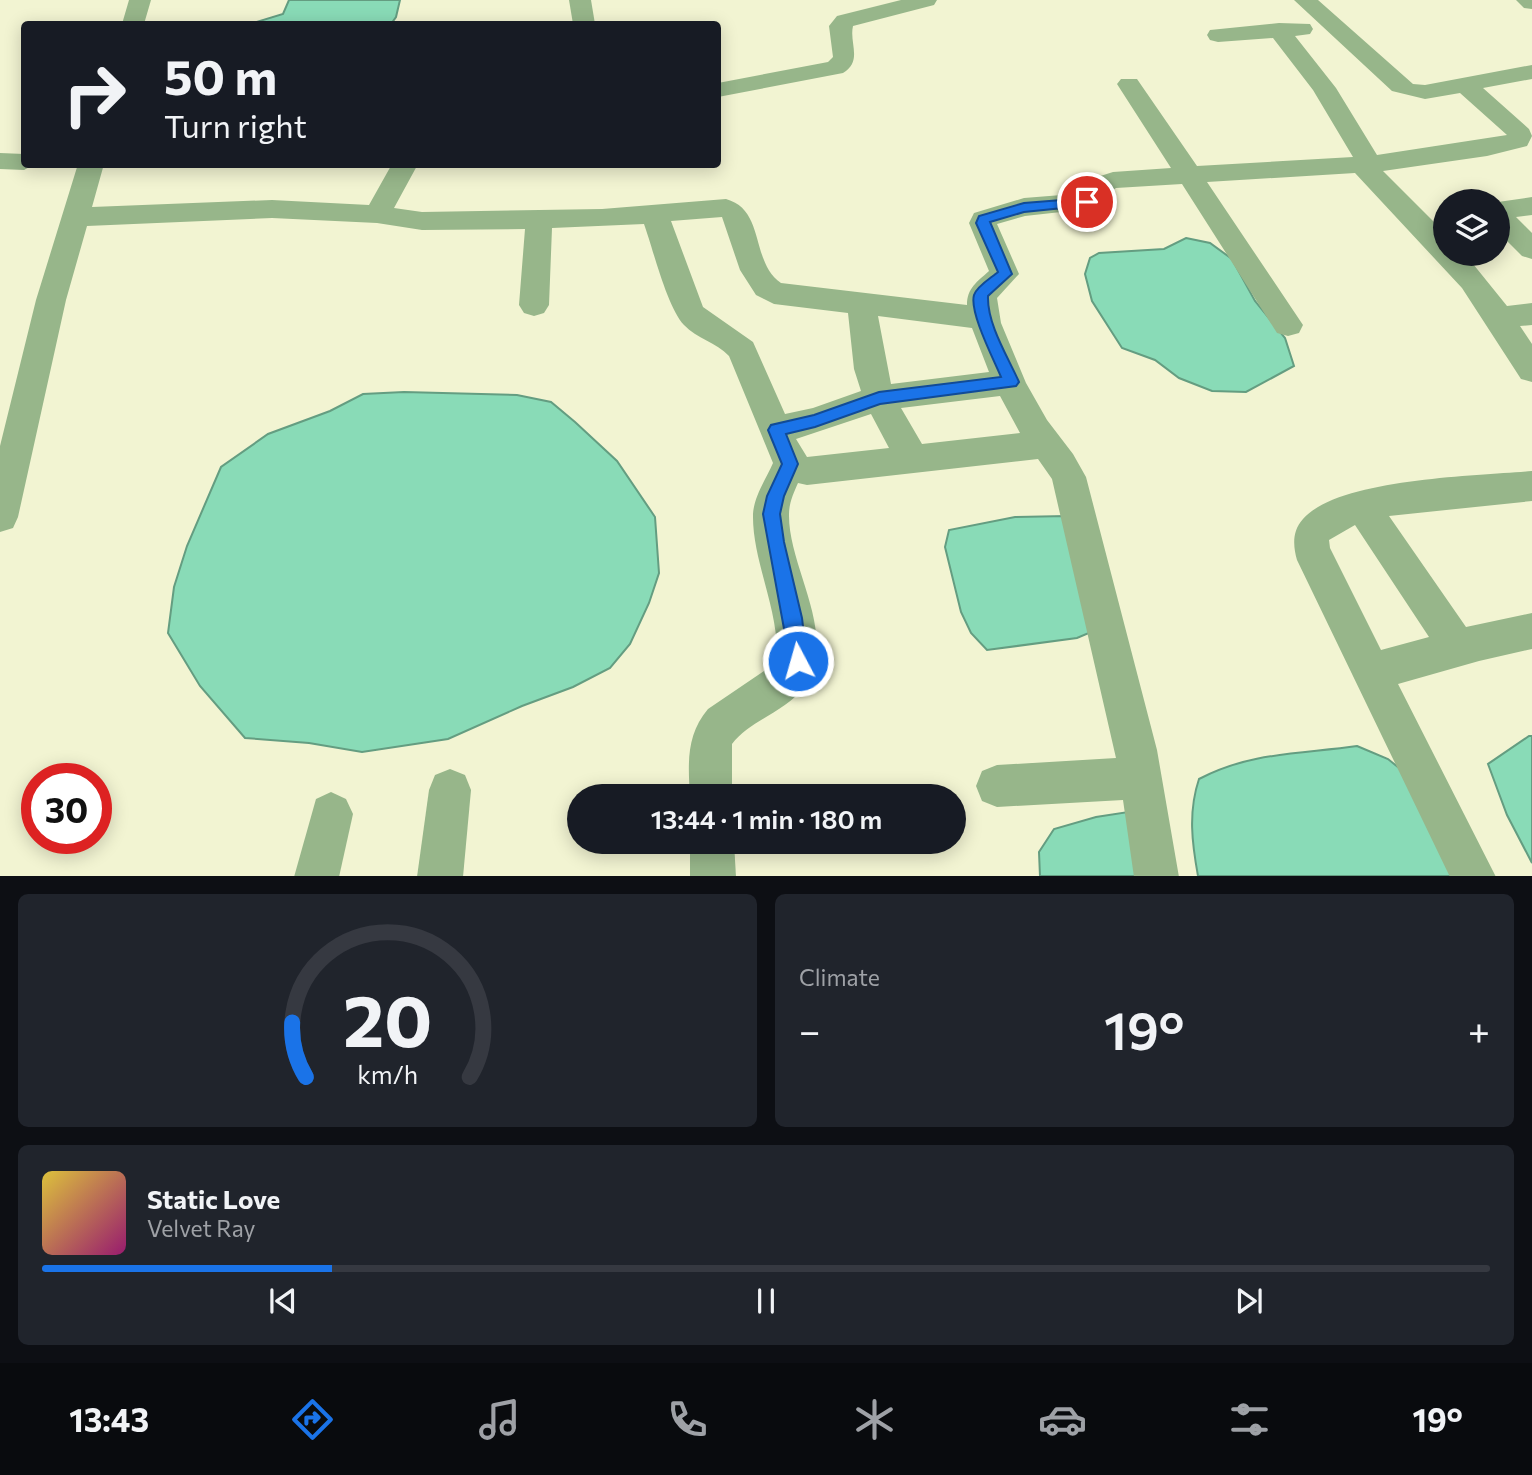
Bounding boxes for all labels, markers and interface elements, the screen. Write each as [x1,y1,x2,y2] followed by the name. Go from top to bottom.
[164,45,277,105] text: 50 m
[49,49,140,140] icon: right
[164,105,307,145] text: Turn right
[1057,172,1117,232] pin
[1068,183,1106,221] icon: arrive
[1433,189,1510,266] map controls
[1433,189,1510,266] button: layers
[761,624,835,698] position arrow
[21,763,112,854] speed limit sign: 30
[651,803,882,834] text: 13:44 · 1 min · 180 m
[799,963,880,991] text: Climate
[343,973,432,1062] text: 20
[1104,997,1184,1061] text: 19°
[799,1006,821,1053] text: −
[1468,1006,1490,1053] text: +
[357,1058,418,1088] text: km/h
[147,1183,280,1214] text: Static Love
[147,1214,255,1242] text: Velvet Ray
[264,1282,302,1320] icon: previous
[747,1282,785,1320] icon: pause
[1230,1282,1268,1320] icon: next
[288,1395,337,1444] icon: directions
[475,1395,524,1444] icon: music
[663,1395,712,1444] icon: phone
[850,1395,899,1444] icon: climate
[1038,1395,1087,1444] icon: car
[1225,1395,1274,1444] icon: filters
[69,1399,149,1439] text: 13:43
[1412,1399,1463,1439] text: 19°

